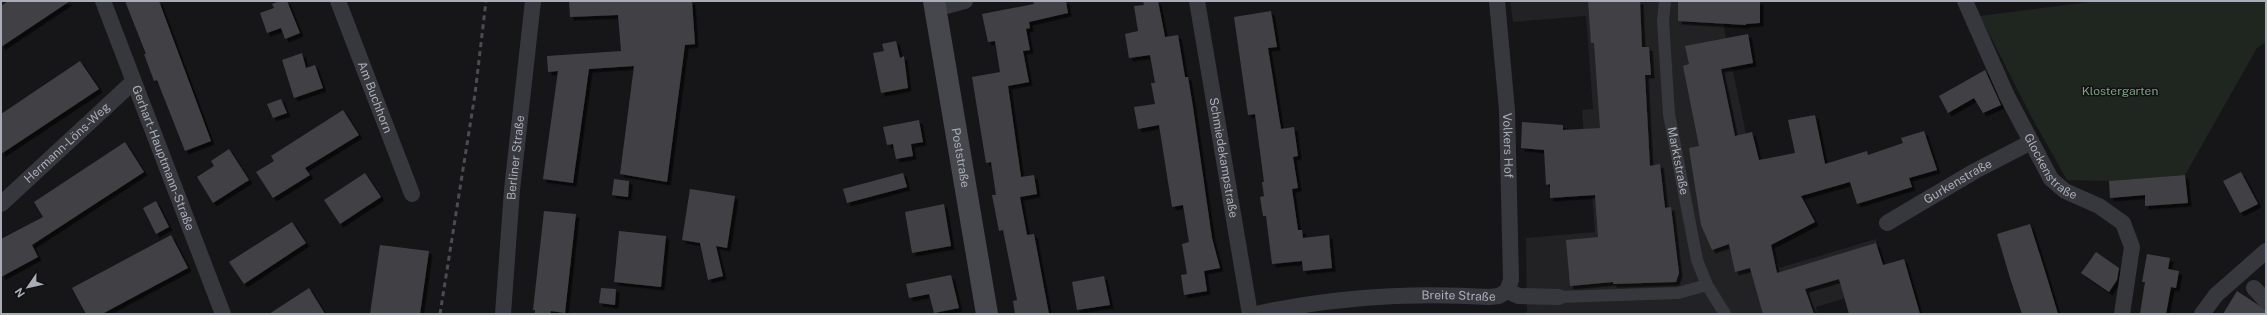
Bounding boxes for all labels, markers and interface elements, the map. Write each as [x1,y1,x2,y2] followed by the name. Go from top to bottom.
[355,59,395,135] street label: Am Buchhorn
[129,83,197,233] street label: Gerhart-Hauptmann-Straße
[2082,84,2158,98] park label: Klostergarten
[1206,96,1241,219] street label: Schmiedekampstraße
[21,100,113,186] street label: Hermann-Löns-Weg
[1500,113,1516,179] street label: Volkers Hof
[504,114,527,200] street label: Berliner Straße
[1665,126,1691,196] street label: Marktstraße
[949,127,973,189] street label: Poststraße
[2021,131,2079,202] street label: Glockenstraße
[1921,156,1994,207] street label: Gurkenstraße
[8,267,48,307] north arrow
[12,286,27,300] text: N
[1422,288,1497,304] street label: Breite Straße

